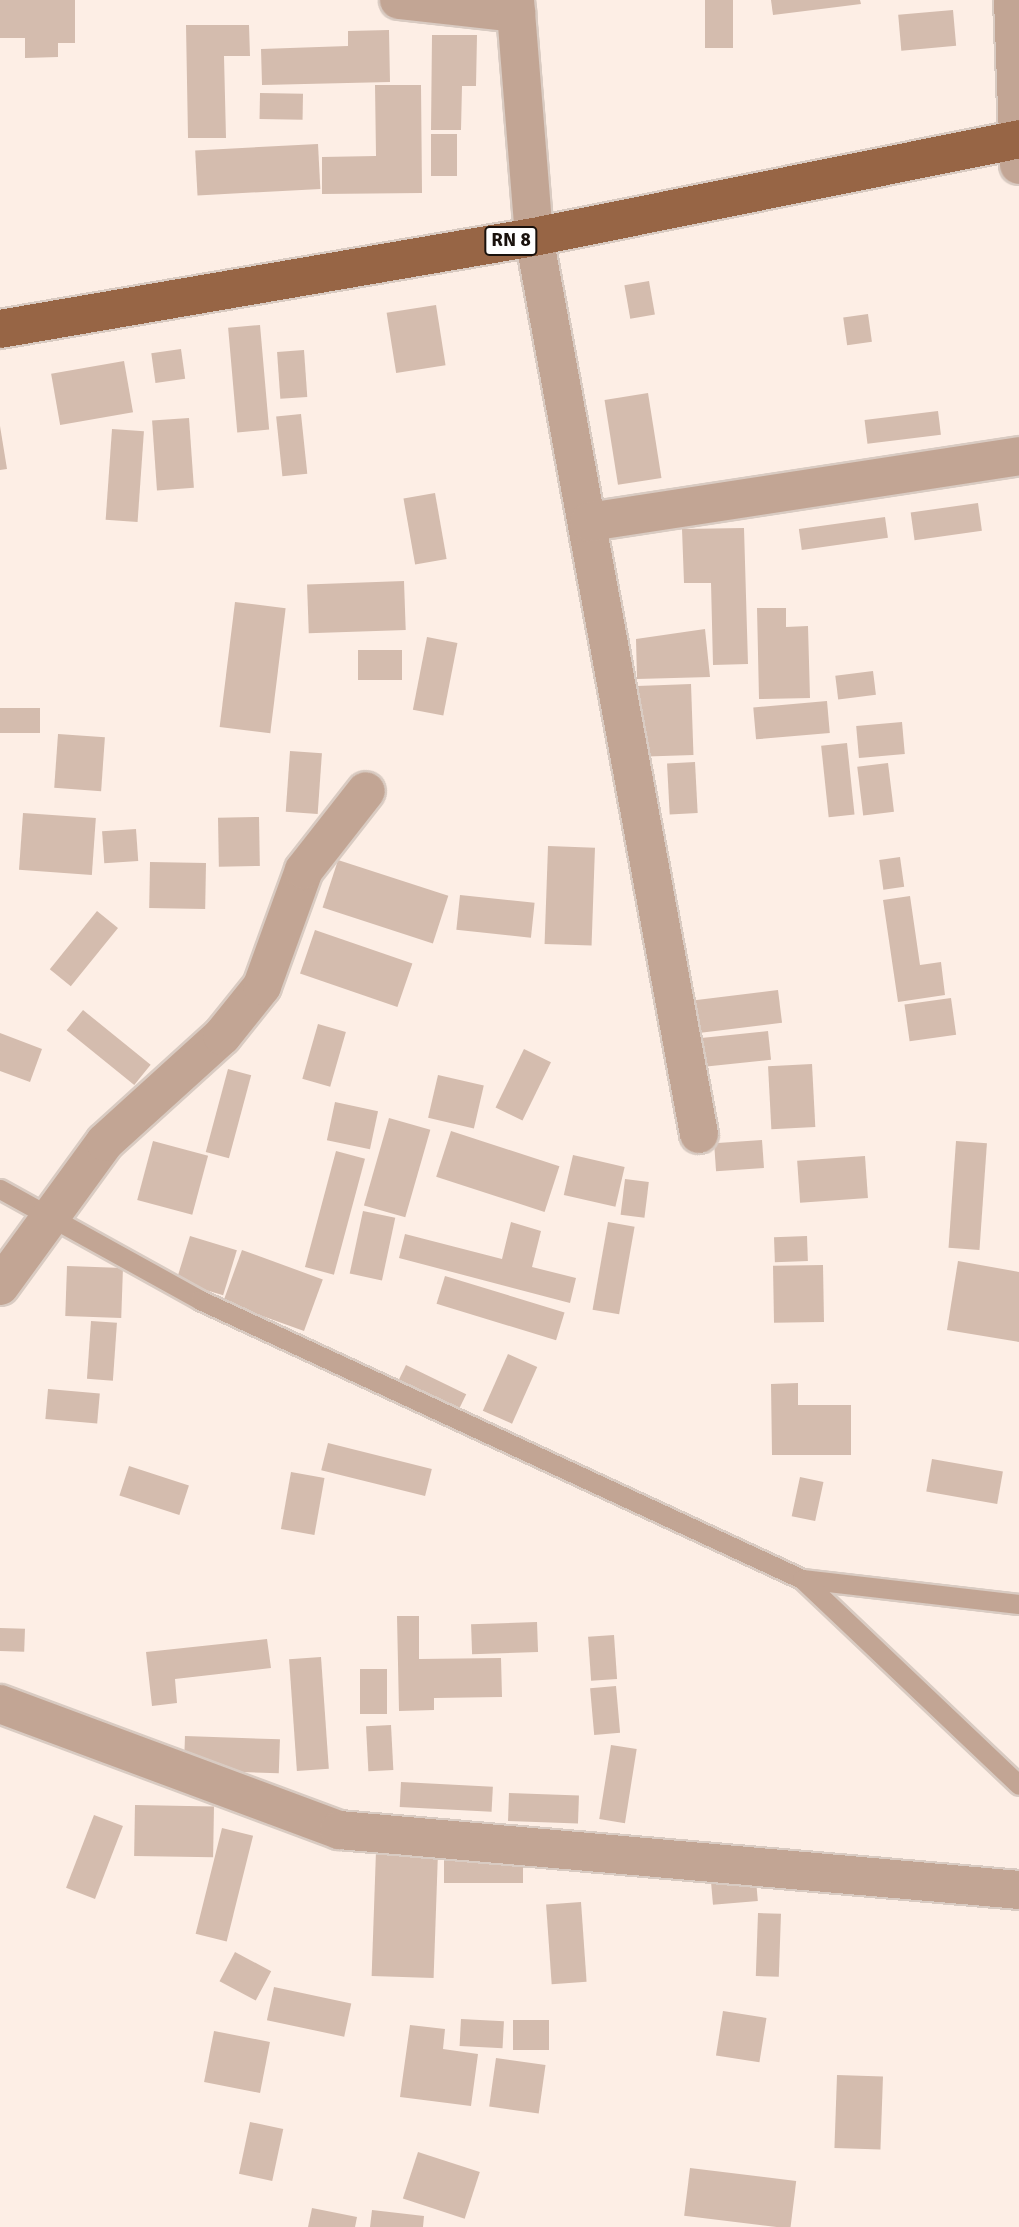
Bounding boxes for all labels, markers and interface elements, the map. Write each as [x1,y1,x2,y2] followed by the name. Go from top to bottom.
[483,226,539,256] road number: RN 8

